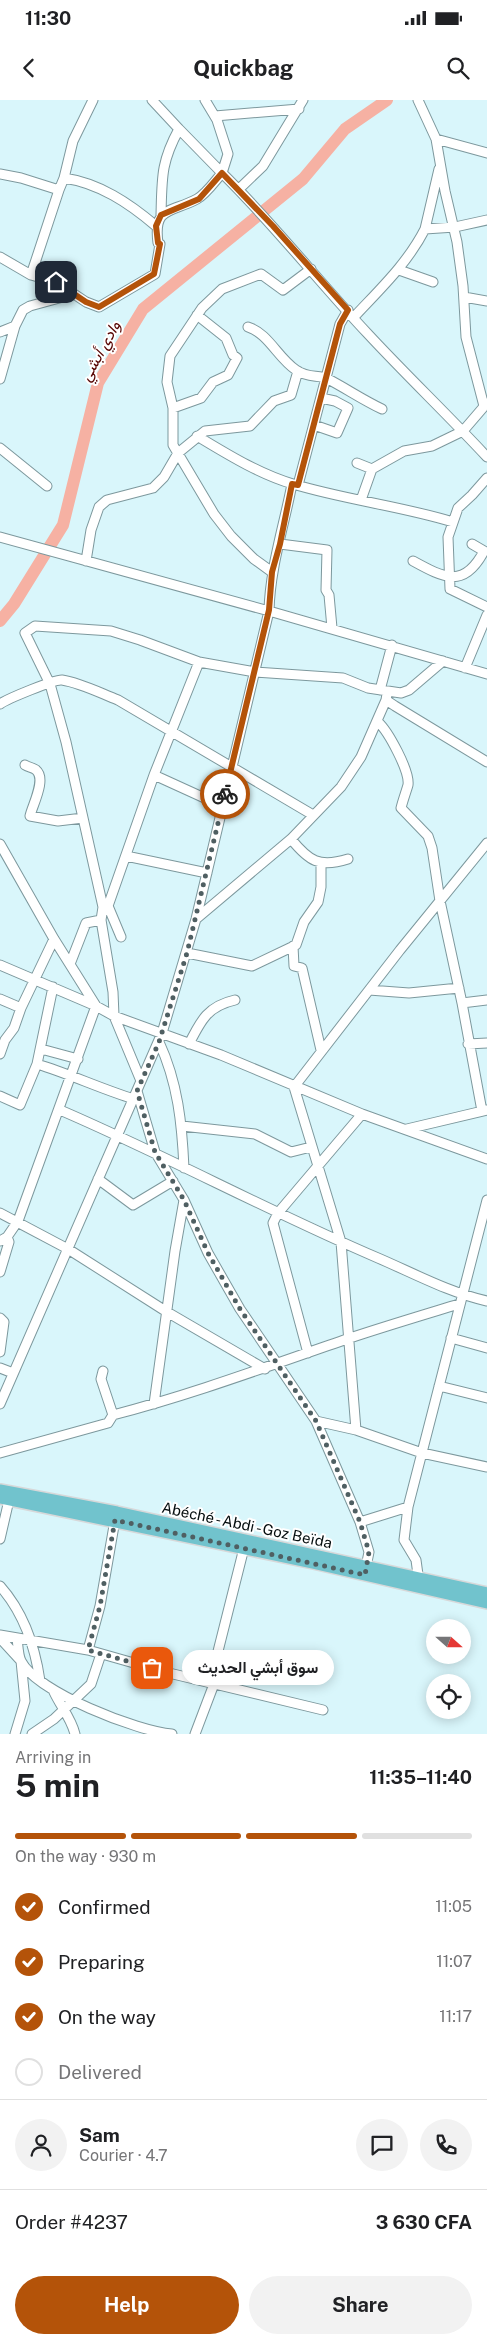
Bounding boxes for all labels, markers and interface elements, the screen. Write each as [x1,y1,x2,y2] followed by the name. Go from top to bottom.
[25,7,71,29] text: 11:30
[15,54,43,82] icon: back
[444,54,472,82] icon: search
[193,55,294,81] text: Quickbag
[35,261,77,303] pin
[42,268,70,296] icon: home
[76,318,128,386] water label: وادي أبشي
[200,769,250,819] courier
[211,780,239,808] icon: bike
[160,1499,334,1551] street label: Abéché - Abdi - Goz Beïda
[426,1619,471,1664] north arrow
[426,1619,471,1719] map controls
[131,1647,173,1689] pin
[182,1650,334,1686] callout: سوق أبشي الحديث
[138,1654,166,1682] icon: bag
[198,1658,318,1677] text: سوق أبشي الحديث
[426,1674,471,1719] button: locate
[15,1748,91,1767] text: Arriving in
[369,1766,472,1788] text: 11:35–11:40
[15,1767,100,1804] text: 5 min
[15,1847,156,1866] text: On the way · 930 m
[15,1893,43,1921] icon: check
[58,1896,151,1918] text: Confirmed
[435,1897,472,1916] text: 11:05
[15,1948,43,1976] icon: check
[58,1951,145,1973] text: Preparing
[436,1952,472,1971] text: 11:07
[15,2003,43,2031] icon: check
[58,2006,156,2028] text: On the way
[439,2007,472,2026] text: 11:17
[58,2061,142,2083] text: Delivered
[15,2119,67,2171] button: person
[356,2119,408,2171] button: chat
[420,2119,472,2171] button: phone
[79,2124,120,2146] text: Sam
[79,2146,168,2165] text: Courier · 4.7
[15,2211,128,2233] text: Order #4237
[376,2211,472,2233] text: 3 630 CFA
[15,2276,239,2334] button: Help
[249,2276,472,2334] button: Share

